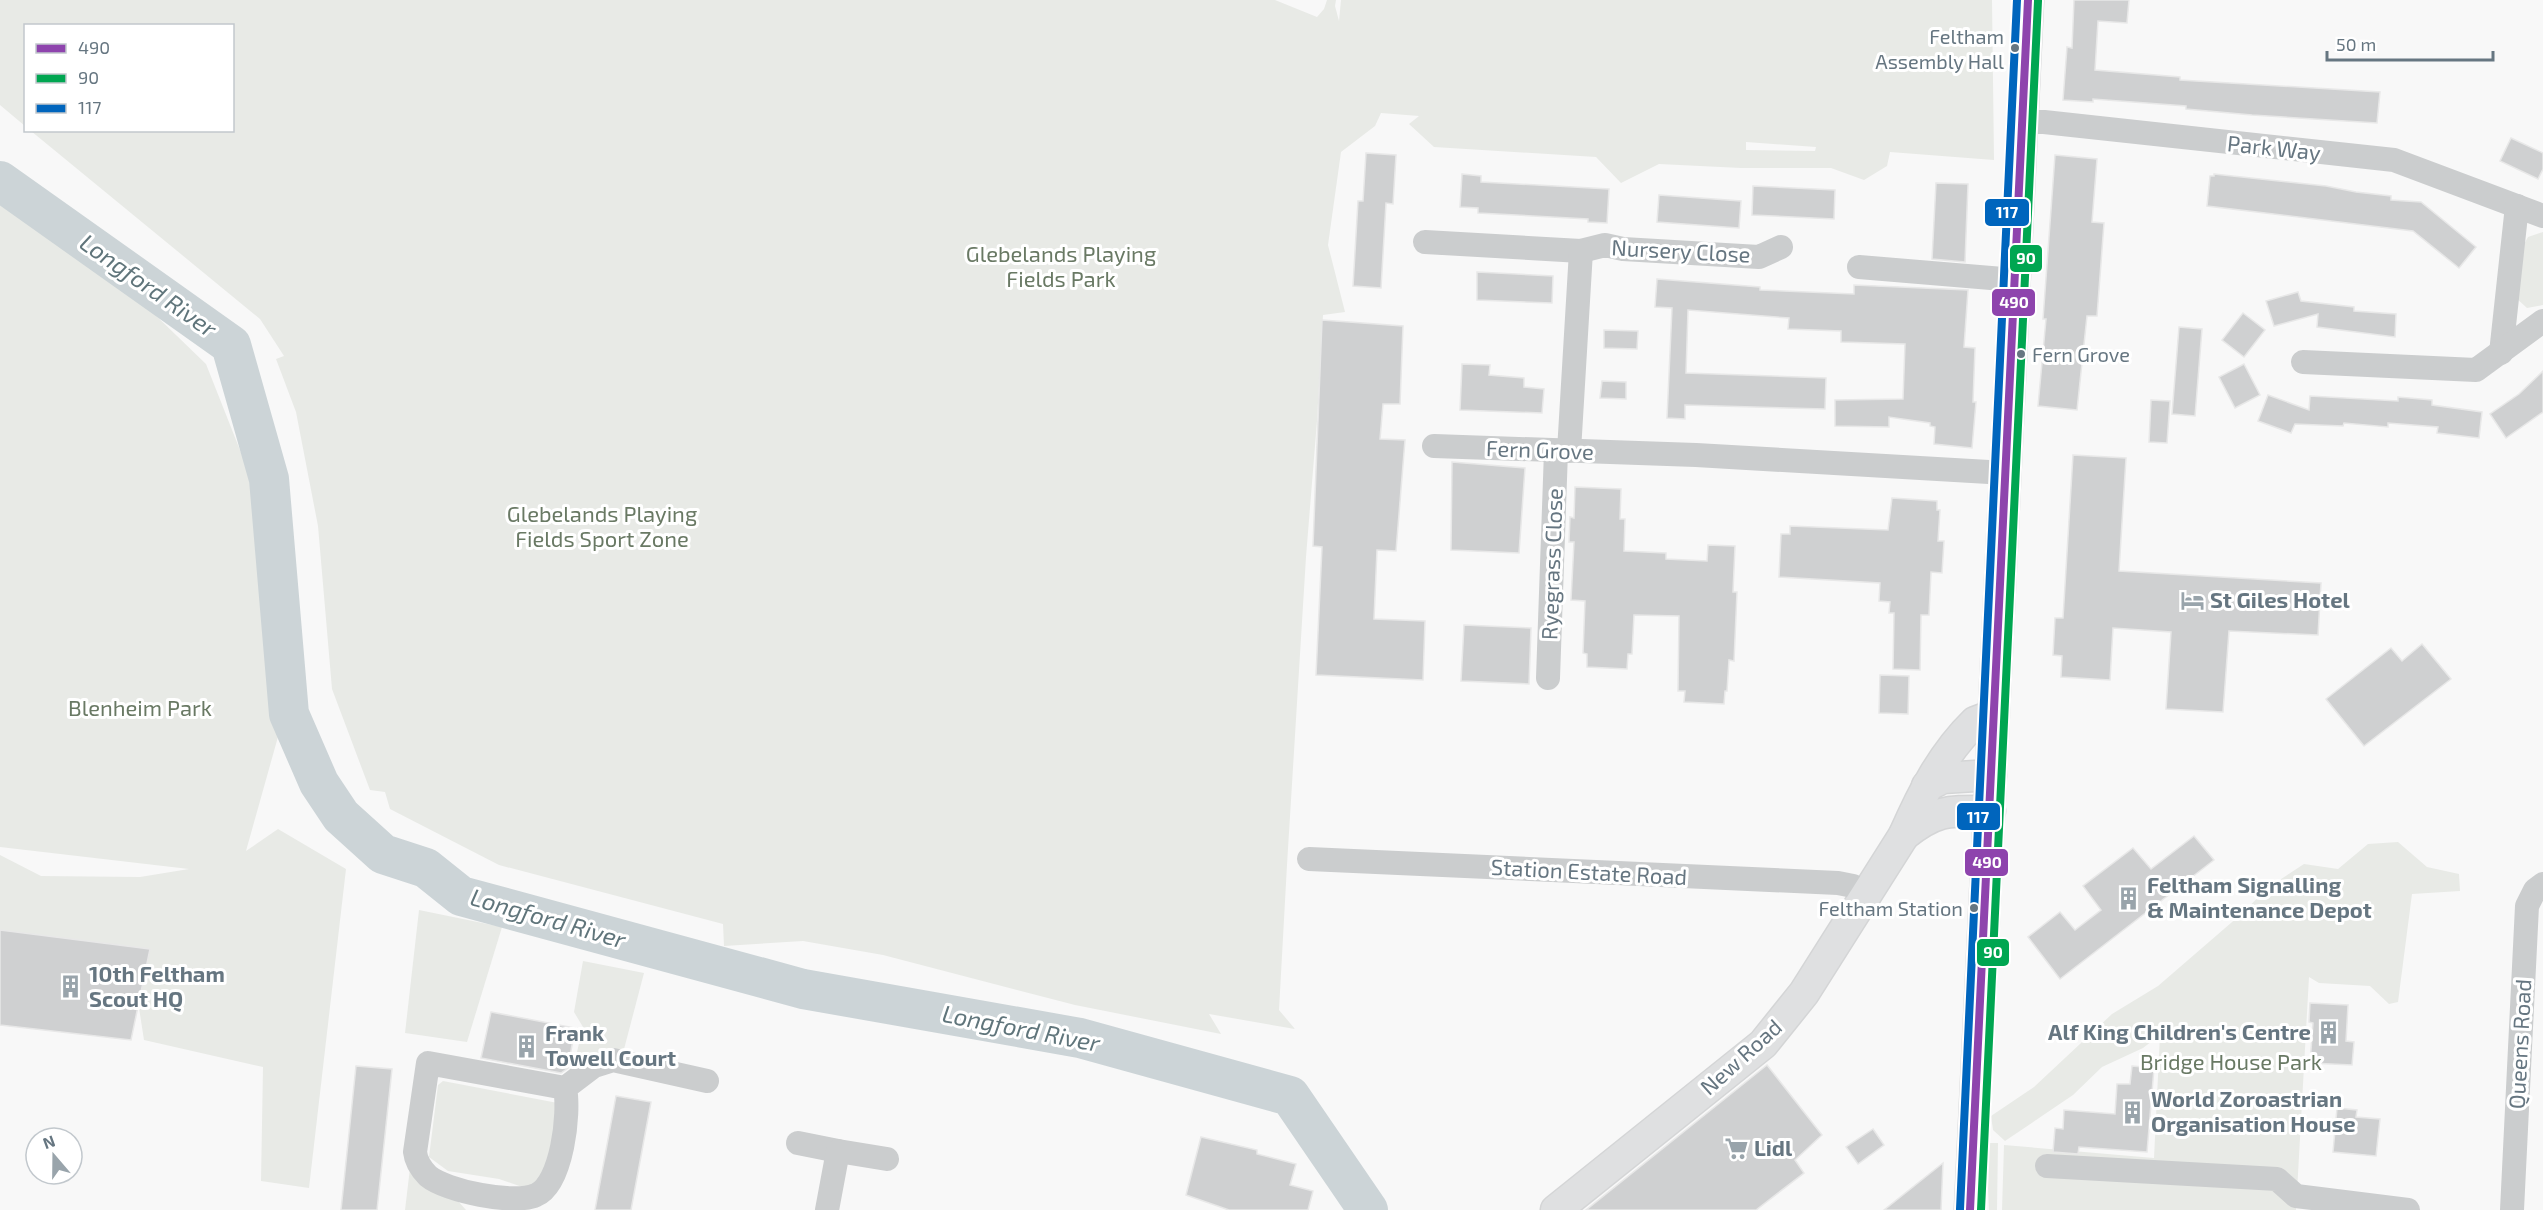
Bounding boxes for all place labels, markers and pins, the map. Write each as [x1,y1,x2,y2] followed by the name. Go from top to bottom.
[1875,24,2004,73] place label: Feltham Assembly Hall
[2009,42,2021,54] marker: Feltham Assembly Hall
[2032,342,2130,366] place label: Fern Grove
[2015,348,2027,360] marker: Fern Grove
[2210,586,2351,612] place label: St Giles Hotel
[2179,587,2205,613] hotel icon: St Giles Hotel
[2147,871,2372,922] place label: Feltham Signalling & Maintenance Depot
[2116,885,2142,911] building icon: Feltham Signalling & Maintenance Depot
[1819,896,1963,920] place label: Feltham Station
[1968,902,1980,914] marker: Feltham Station
[89,960,225,1012] place label: 10th Feltham Scout HQ
[58,974,84,1000] building icon: 10th Feltham Scout HQ
[2048,1018,2311,1044] place label: Alf King Children's Centre
[545,1019,676,1070] place label: Frank Towell Court
[2316,1019,2342,1045] building icon: Alf King Children's Centre
[514,1033,540,1059] building icon: Frank Towell Court
[2151,1085,2356,1136] place label: World Zoroastrian Organisation House
[2120,1099,2146,1125] building icon: World Zoroastrian Organisation House
[1754,1134,1793,1160] place label: Lidl
[1723,1135,1749,1161] supermarket icon: Lidl

